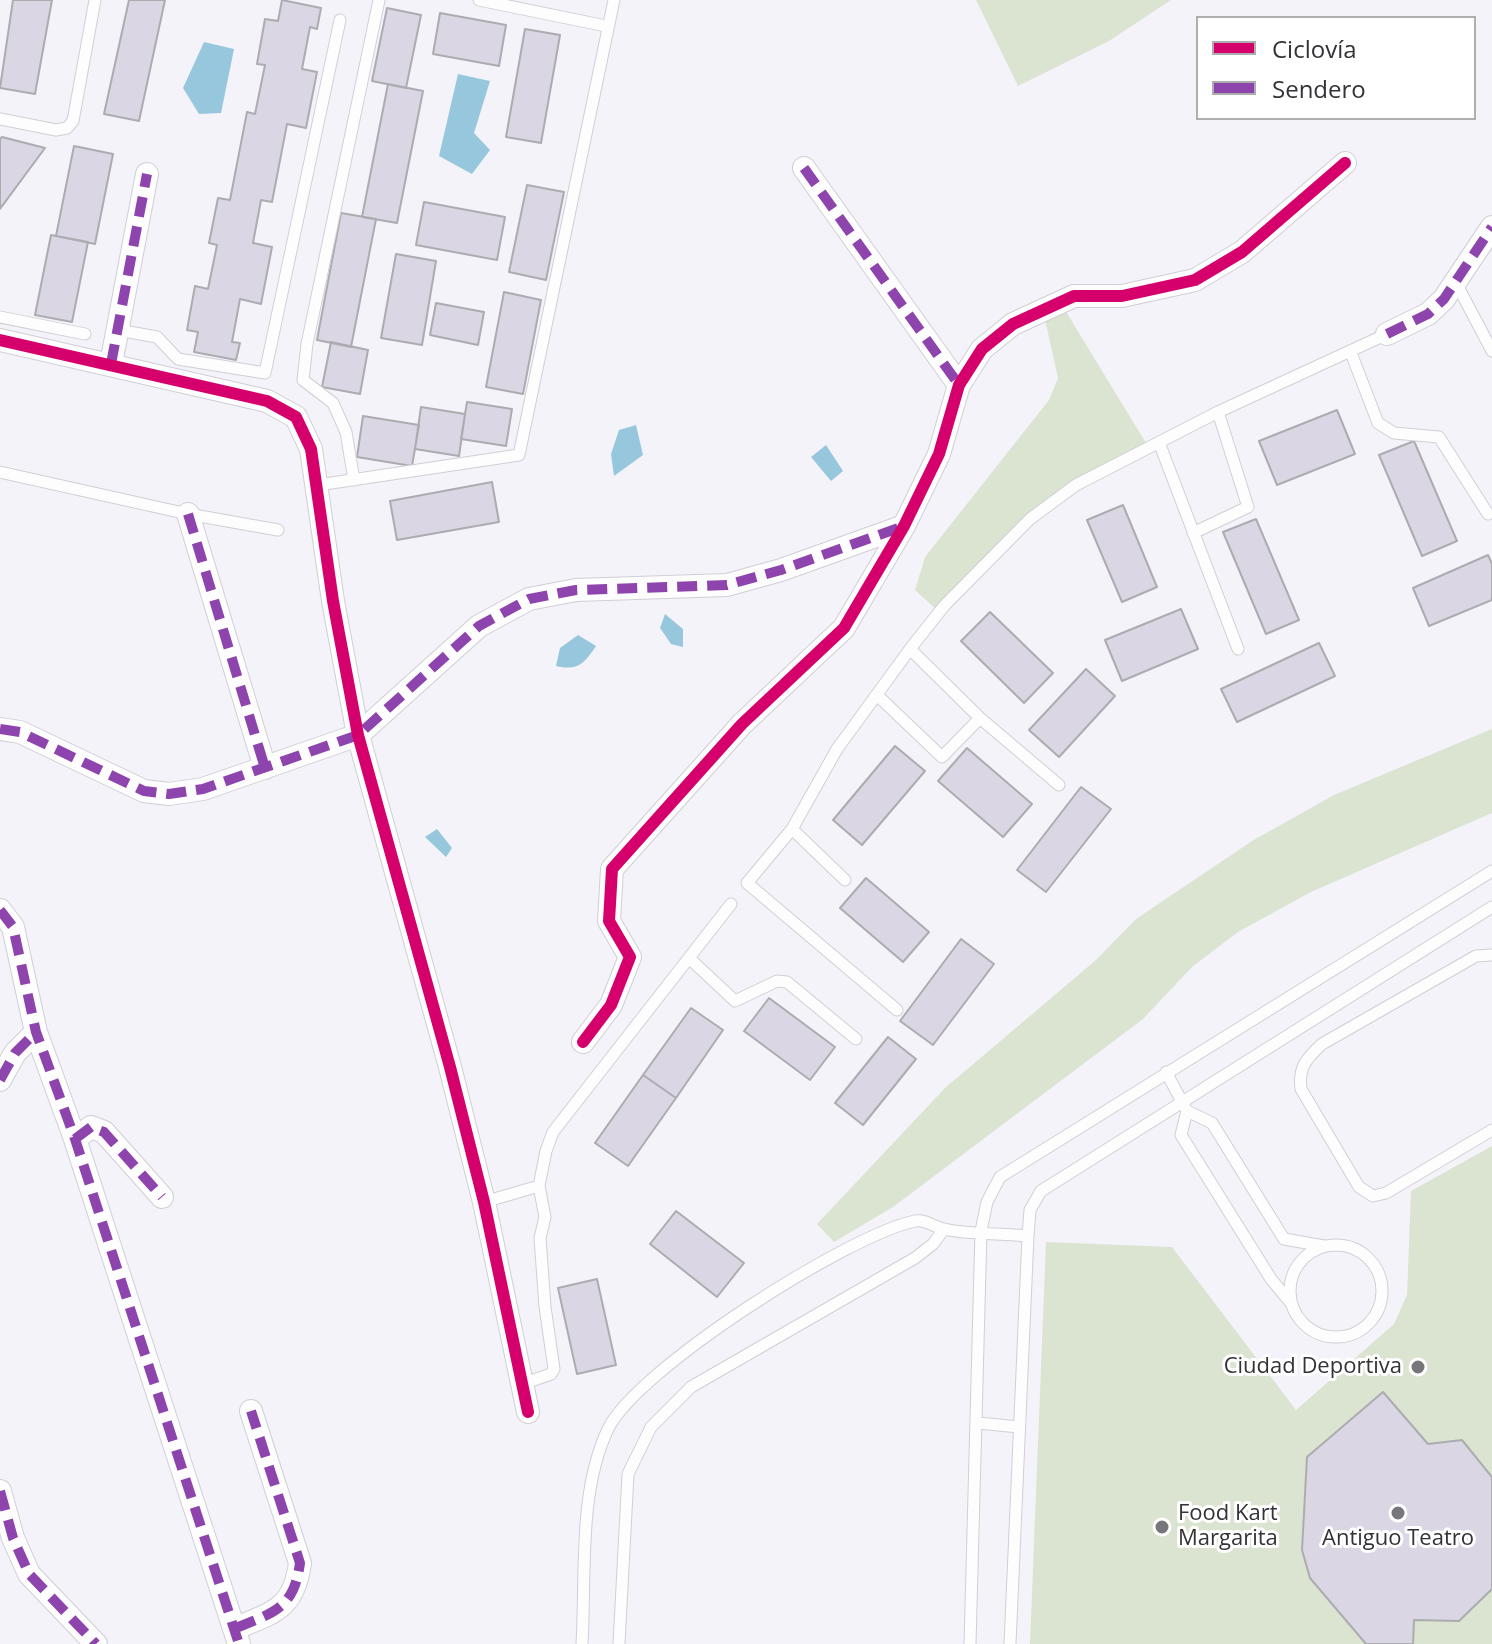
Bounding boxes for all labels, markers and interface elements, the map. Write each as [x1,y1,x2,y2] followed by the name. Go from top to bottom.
[1196,16,1476,120] legend
[1272,32,1357,65] text: Ciclovía
[1272,72,1366,105] text: Sendero
[1224,1354,1402,1380] place label: Ciudad Deportiva
[1409,1358,1427,1376] marker: Ciudad Deportiva
[1178,1501,1278,1552] place label: Food Kart Margarita
[1389,1504,1407,1522] marker: Antiguo Teatro
[1153,1518,1171,1536] marker: Food Kart Margarita
[1322,1526,1474,1552] place label: Antiguo Teatro

